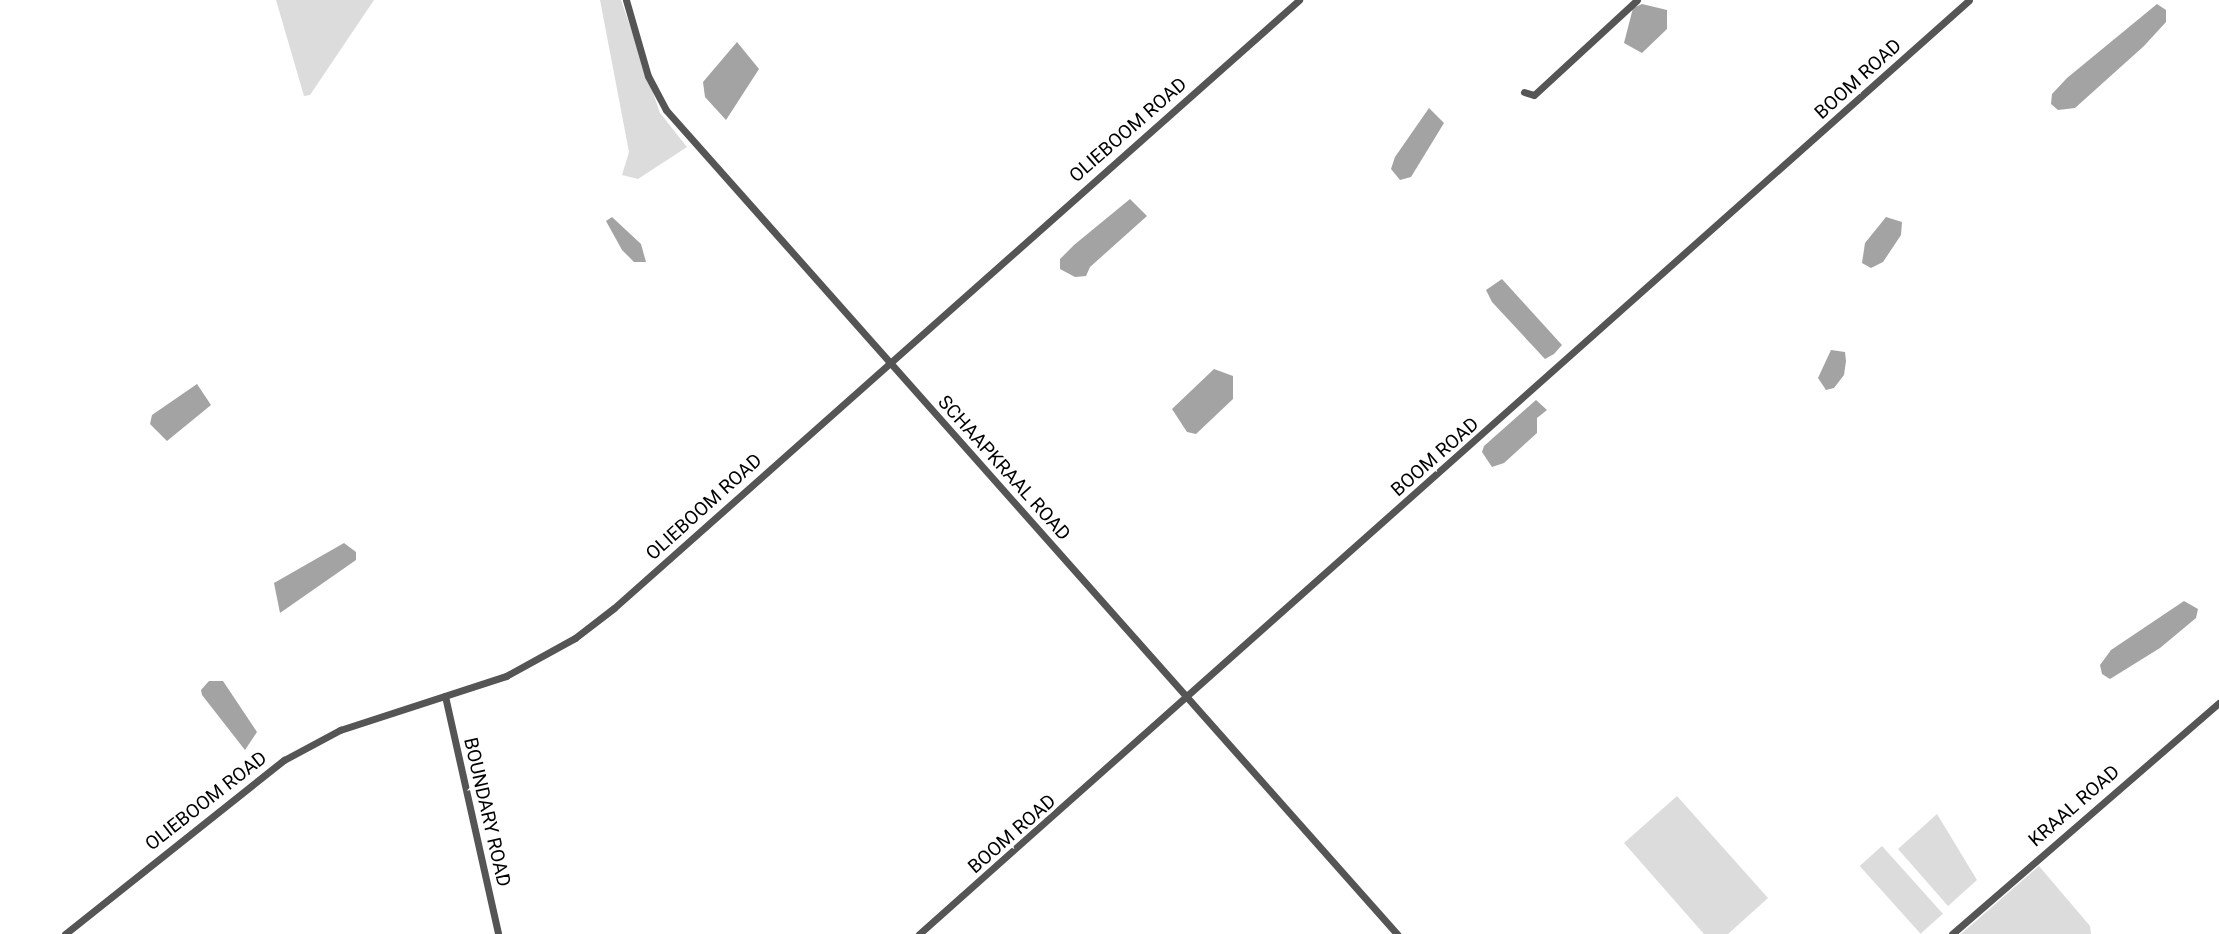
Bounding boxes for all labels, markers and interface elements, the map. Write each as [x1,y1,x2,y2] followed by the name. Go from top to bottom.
[1810,34,1906,124] street label: BOOM ROAD
[1065,73,1191,187] street label: OLIEBOOM ROAD
[933,391,1075,545] street label: SCHAAPKRAAL ROAD
[1386,413,1484,501] street label: BOOM ROAD
[641,449,767,565] street label: OLIEBOOM ROAD
[459,735,515,889] street label: BOUNDARY ROAD
[141,746,271,856] street label: OLIEBOOM ROAD
[2024,760,2124,852] street label: KRAAL ROAD
[963,790,1061,878] street label: BOOM ROAD

